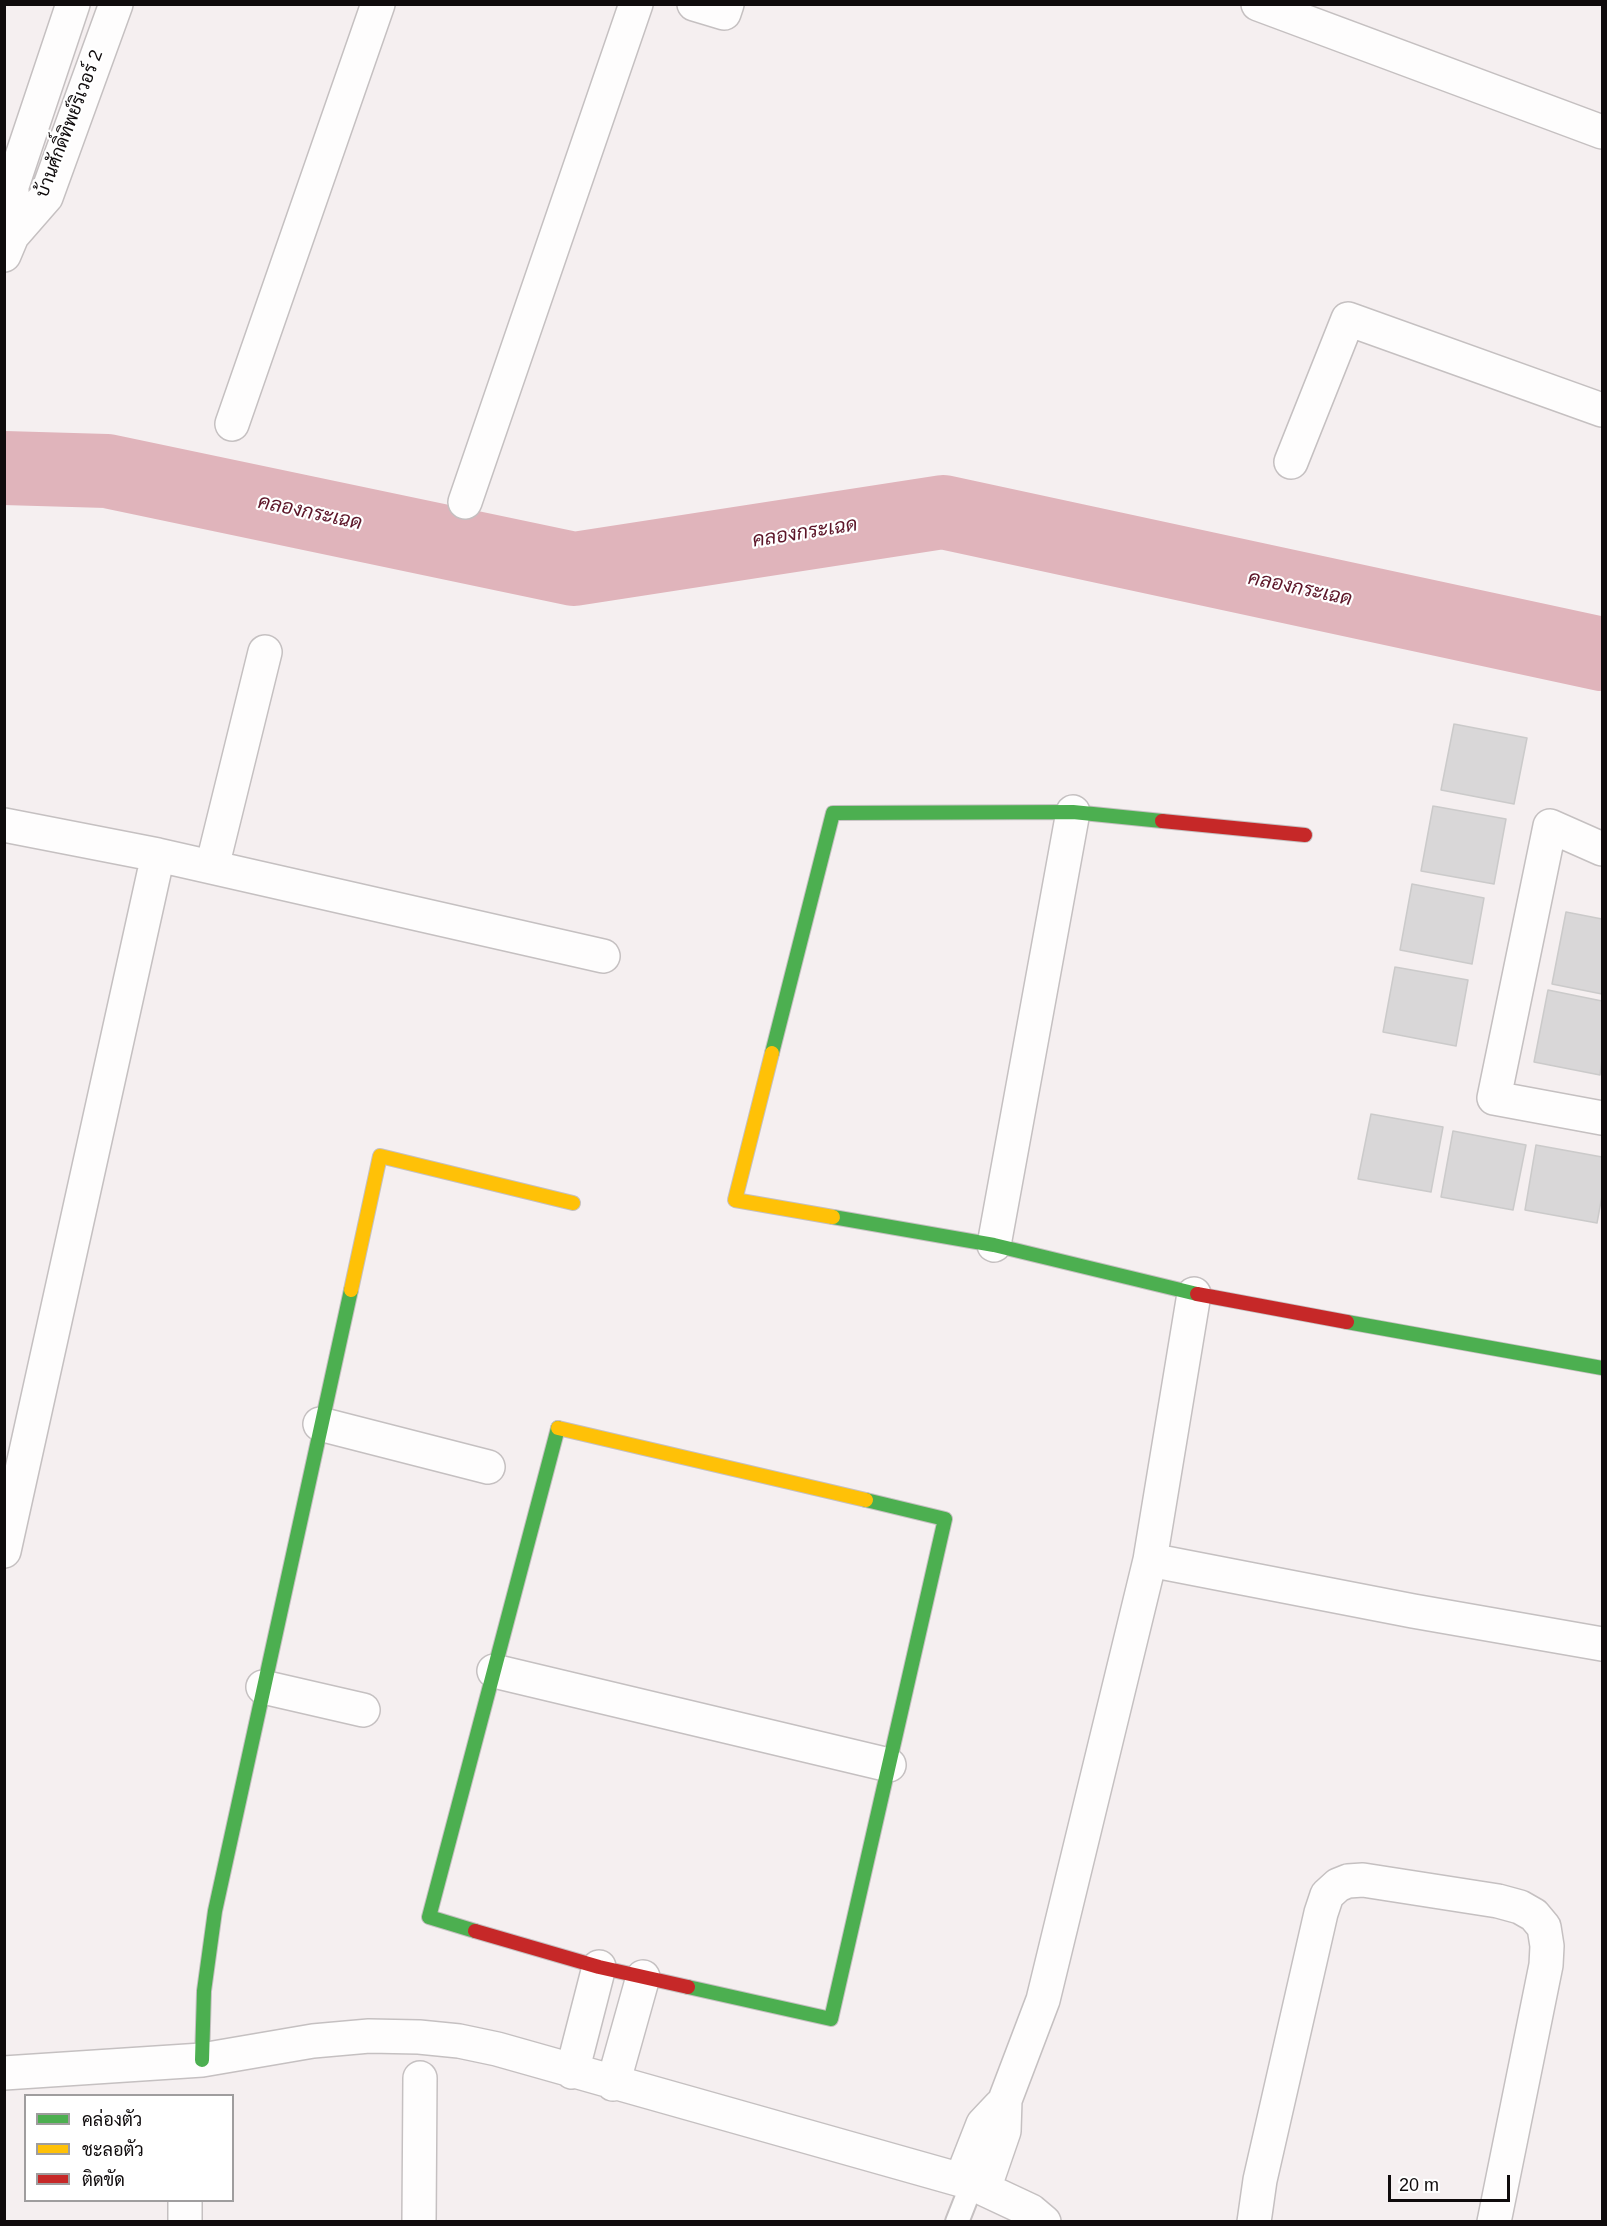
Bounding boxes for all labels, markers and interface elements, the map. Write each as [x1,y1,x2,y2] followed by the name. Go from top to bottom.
[32,47,108,201] street label: บ้านศักดิ์ทิพย์ริเวอร์ 2
[256,490,364,536] water label: คลองกระเฉด
[751,513,859,553] water label: คลองกระเฉด
[1246,566,1354,612] water label: คลองกระเฉด
[24,2094,234,2202] legend
[82,2110,142,2130] text: คล่องตัว
[82,2140,144,2160] text: ชะลอตัว
[1391,2163,1512,2201] scale bar
[82,2170,125,2190] text: ติดขัด
[1399,2175,1439,2195] text: 20 m

